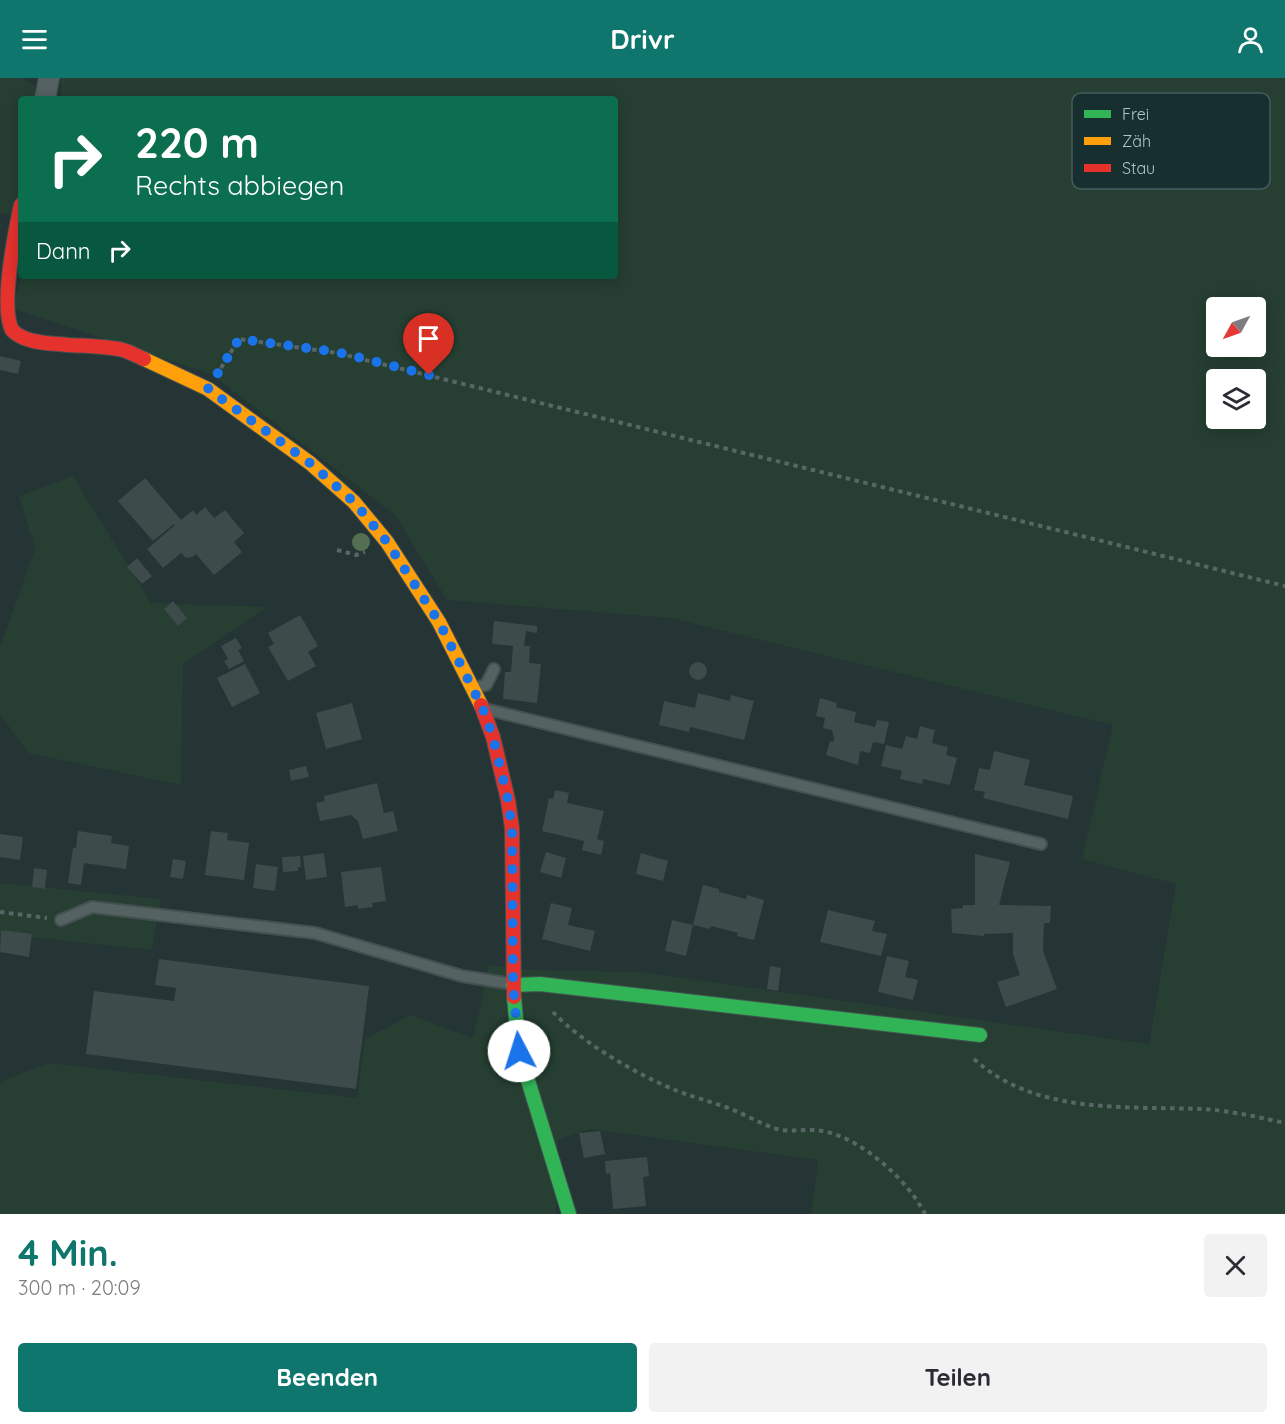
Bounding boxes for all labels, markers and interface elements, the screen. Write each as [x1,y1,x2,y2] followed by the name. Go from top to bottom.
[610,22,675,56] text: Drivr
[18,23,51,56] icon: menu
[1234,23,1267,56] icon: person
[1072,93,1270,189] legend
[1122,104,1149,124] text: Frei
[135,116,259,169] text: 220 m
[36,120,114,198] icon: right
[1122,131,1151,151] text: Zäh
[1122,158,1155,178] text: Stau
[135,168,344,202] text: Rechts abbiegen
[103,234,136,267] icon: right
[36,237,91,265] text: Dann
[1206,297,1266,357] north arrow
[1206,297,1266,429] map controls
[403,313,454,375] pin
[412,322,445,355] icon: arrive
[1206,369,1266,429] button: layers
[487,1019,551,1083] position arrow
[18,1230,118,1275] text: 4 Min.
[1204,1234,1267,1297] button: close
[18,1275,141,1300] text: 300 m · 20:09
[18,1343,637,1412] button: Beenden
[649,1343,1267,1412] button: Teilen

